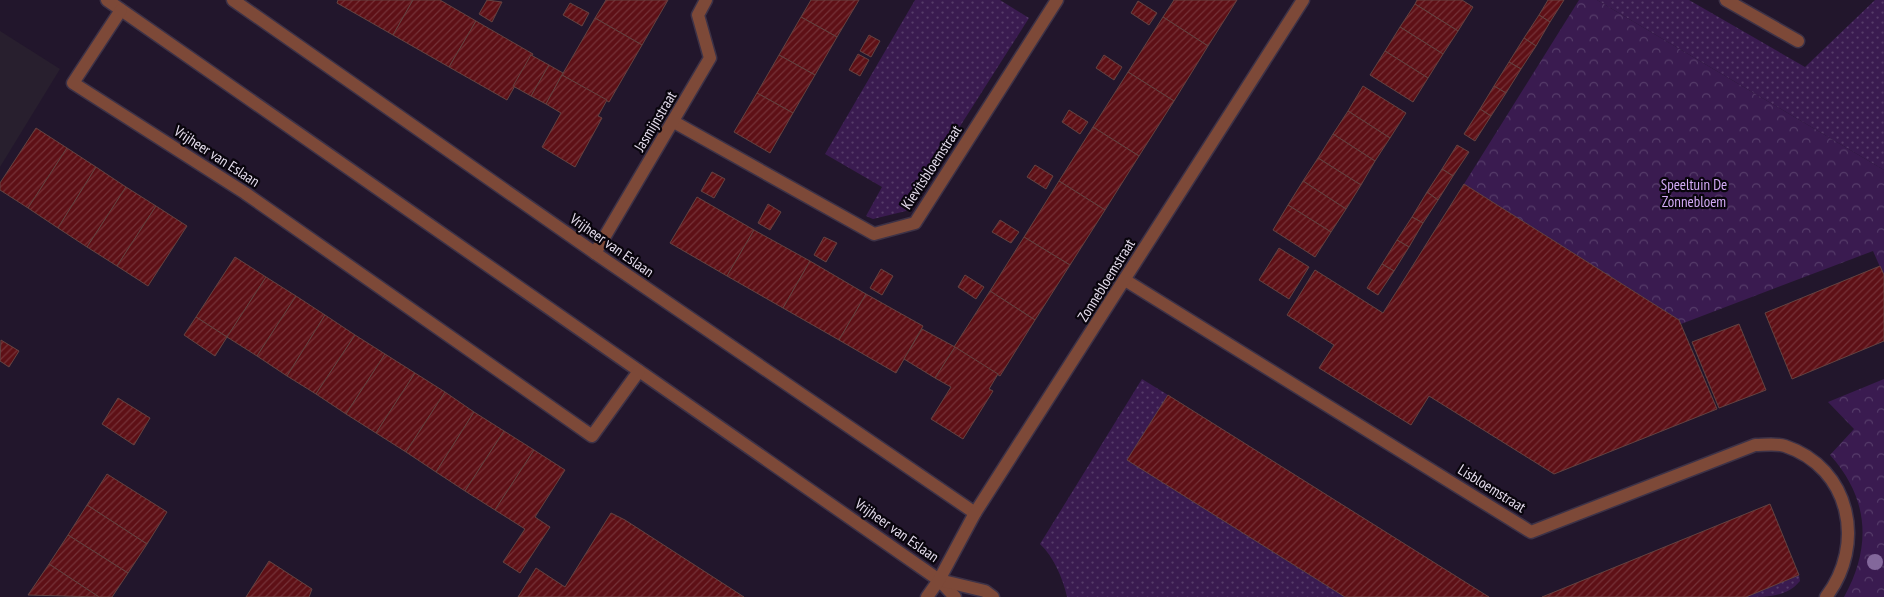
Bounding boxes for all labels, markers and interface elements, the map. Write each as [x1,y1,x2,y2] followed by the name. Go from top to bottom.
[629,87,680,155] street label: Jasmijnstraat
[170,121,263,191] street label: Vrijheer van Eslaan
[897,121,965,213] street label: Kievitsbloemstraat
[1661,175,1727,211] park label: Speeltuin De Zonnebloem
[566,208,658,281] street label: Vrijheer van Eslaan
[1073,235,1139,325] street label: Zonnebloemstraat
[1455,460,1529,516] street label: Lisbloemstraat
[851,493,943,566] street label: Vrijheer van Eslaan

